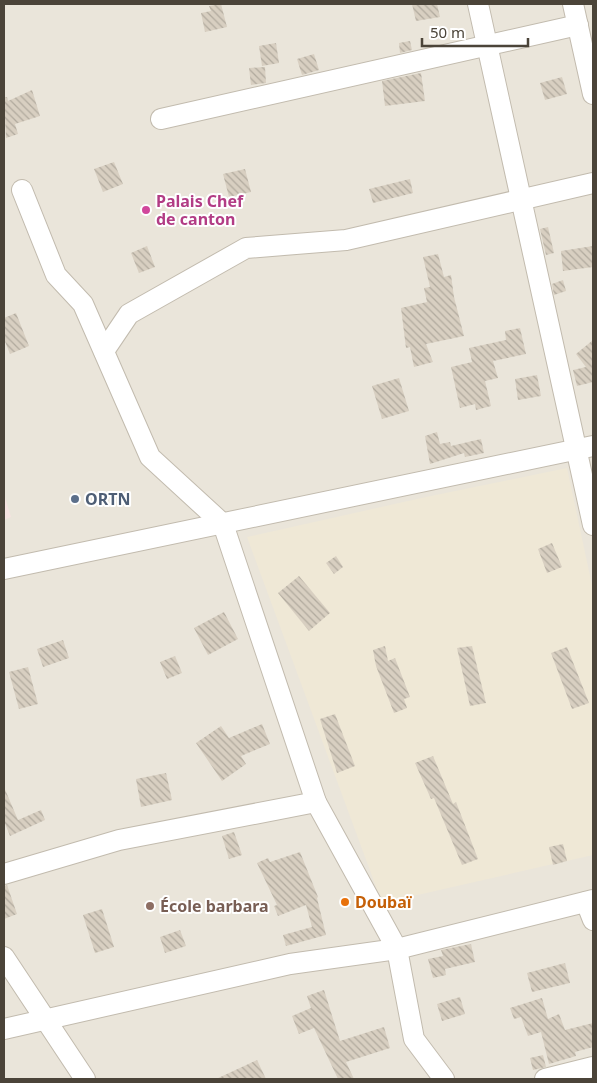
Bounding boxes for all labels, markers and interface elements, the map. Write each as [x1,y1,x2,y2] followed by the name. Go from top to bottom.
[422,15,528,47] scale bar
[430,22,465,42] text: 50 m
[156,190,244,230] place label: Palais Chef de canton
[140,204,152,216] marker: Palais Chef de canton
[85,488,130,510] place label: ORTN
[69,493,81,505] marker: ORTN
[355,891,413,913] place label: Doubaï
[160,895,269,917] place label: École barbara
[339,896,351,908] marker: Doubaï
[144,900,156,912] marker: École barbara

